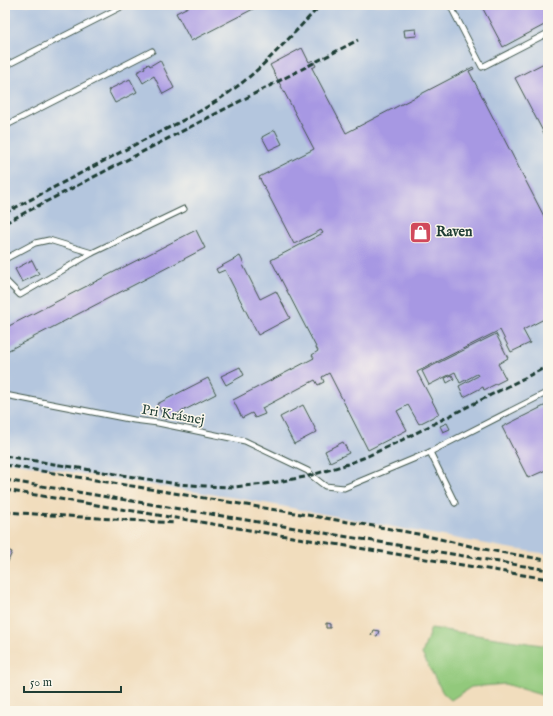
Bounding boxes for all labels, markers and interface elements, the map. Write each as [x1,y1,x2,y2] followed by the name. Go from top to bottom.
[407,219,433,245] shop icon: Raven
[436,223,473,241] place label: Raven
[140,401,206,429] street label: Pri Krásnej
[24,668,121,694] scale bar
[30,675,52,690] text: 50 m

